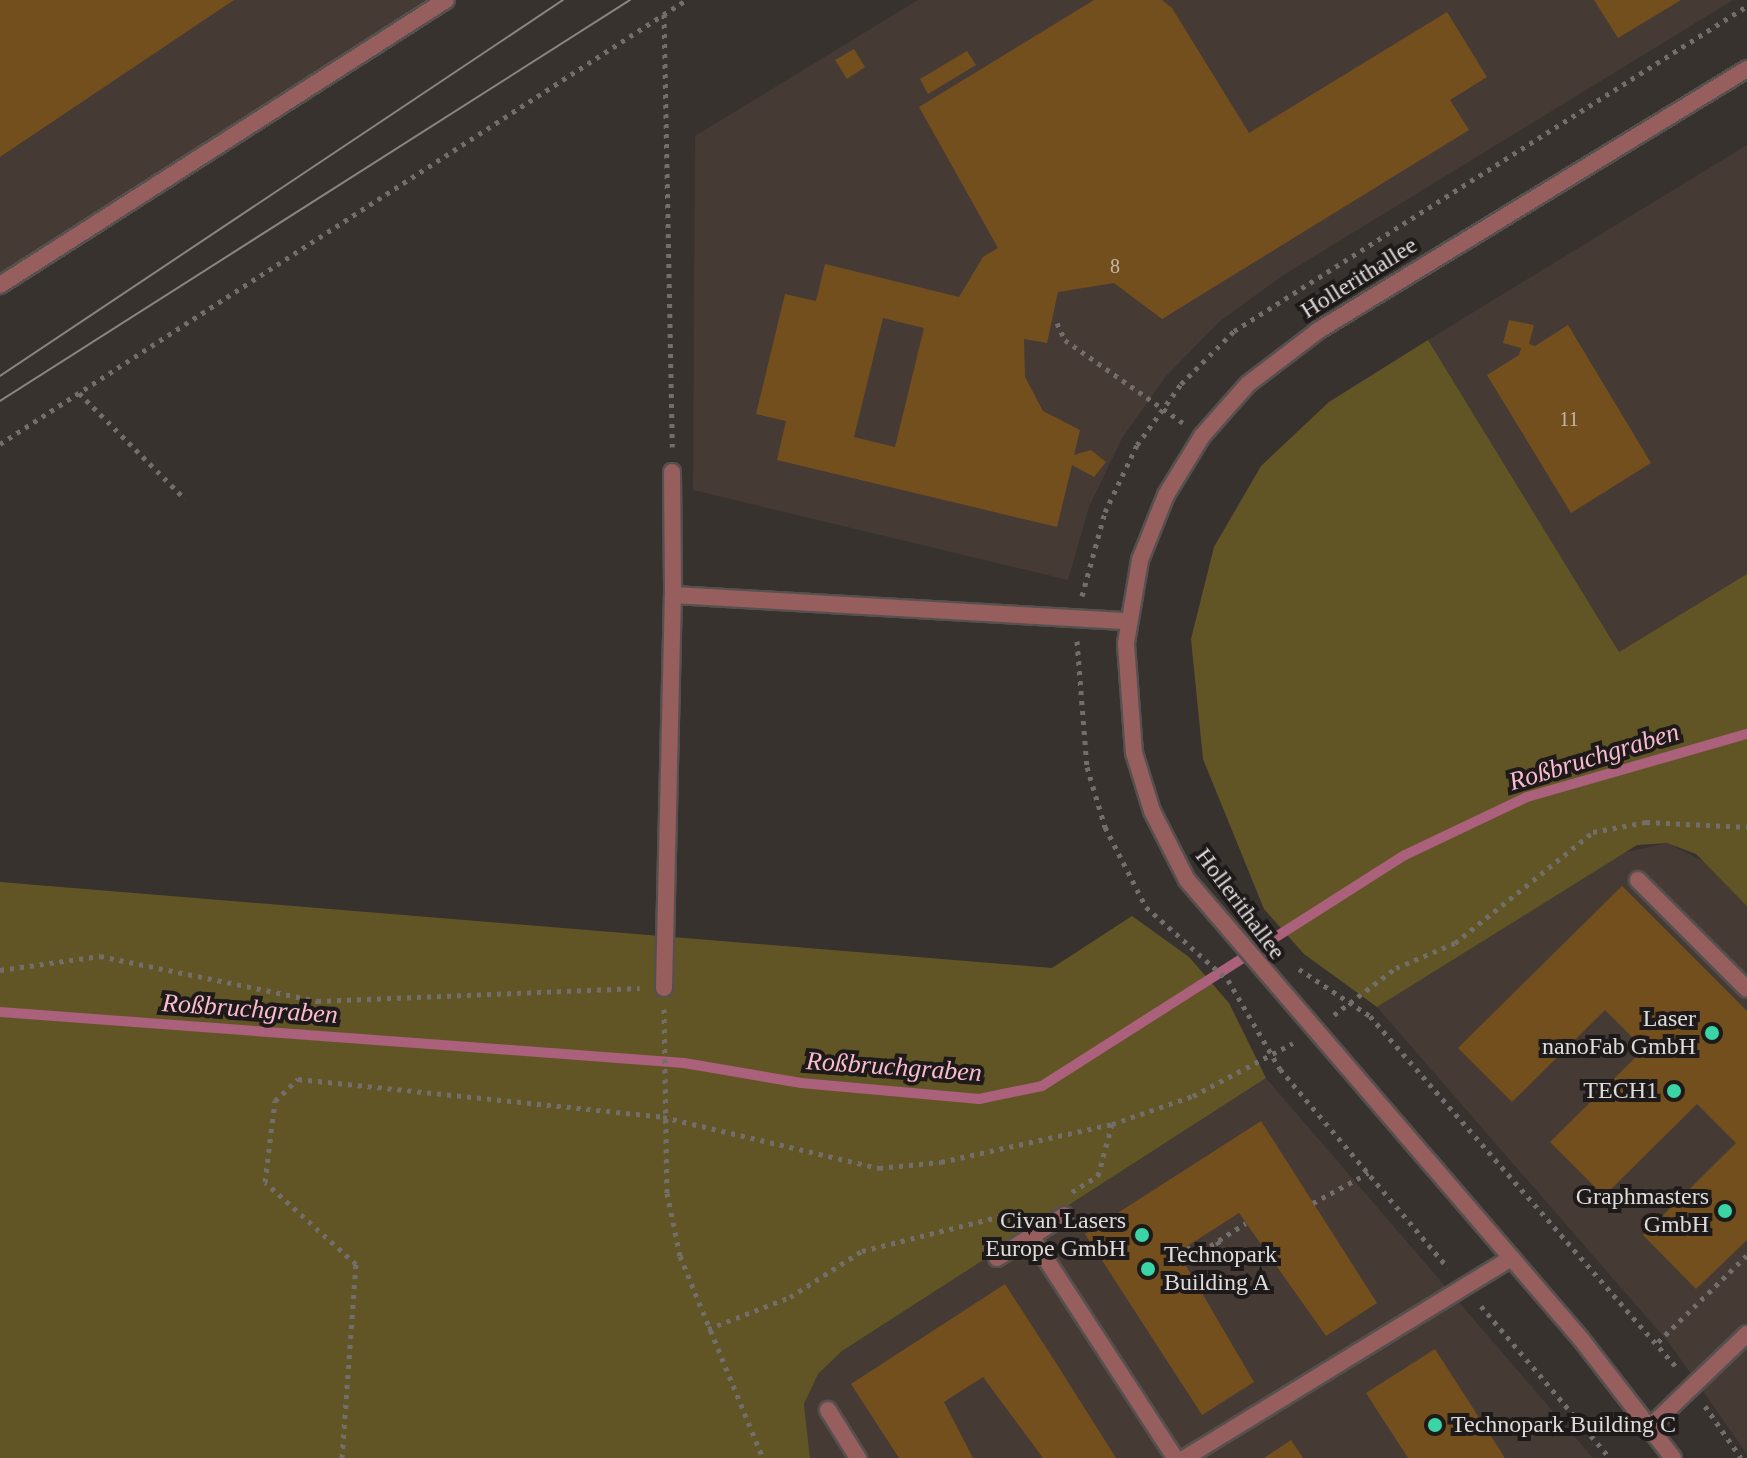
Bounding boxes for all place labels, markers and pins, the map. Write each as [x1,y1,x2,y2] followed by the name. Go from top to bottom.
[1542,1005,1696,1061] place label: Laser nanoFab GmbH
[1703,1024,1721,1042] marker: Laser nanoFab GmbH
[1583,1077,1658,1105] place label: TECH1
[1665,1082,1683,1100] marker: TECH1
[1576,1183,1709,1239] place label: Graphmasters GmbH
[1716,1202,1734,1220] marker: Graphmasters GmbH
[985,1207,1126,1263] place label: Civan Lasers Europe GmbH
[1133,1226,1151,1244] marker: Civan Lasers Europe GmbH
[1164,1241,1277,1297] place label: Technopark Building A
[1139,1260,1157,1278] marker: Technopark Building A
[1451,1411,1676,1439] place label: Technopark Building C
[1426,1416,1444,1434] marker: Technopark Building C

